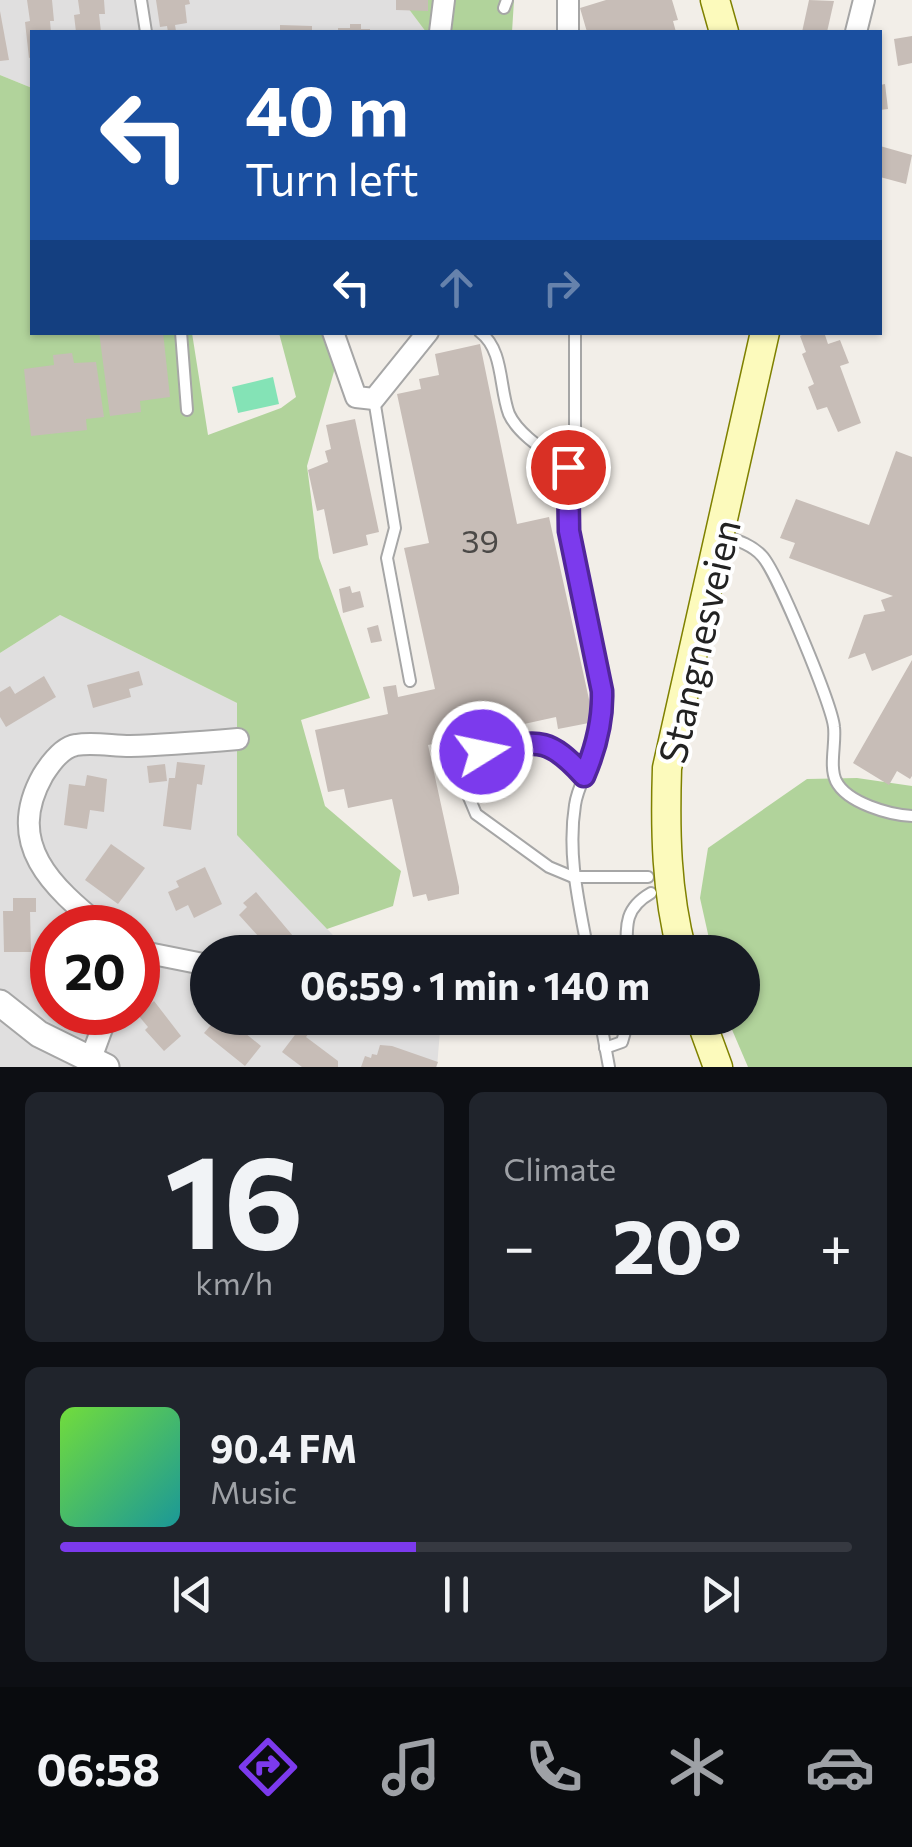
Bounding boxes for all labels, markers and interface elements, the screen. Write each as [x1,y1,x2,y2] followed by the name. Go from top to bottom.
[245,65,409,150] text: 40 m
[80,70,210,200] icon: left
[245,150,419,205] text: Turn left
[324,260,379,315] icon: left
[429,260,484,315] icon: ahead
[534,260,589,315] icon: right
[526,425,611,510] pin
[541,440,596,495] icon: arrive
[647,514,749,768] street label: Stangnesveien
[461,520,499,560] house number: 39
[430,700,534,804] position arrow
[30,905,160,1035] speed limit sign: 20
[300,961,650,1008] text: 06:59 · 1 min · 140 m
[165,1117,304,1276] text: 16
[504,1148,616,1188] text: Climate
[612,1198,742,1289] text: 20°
[504,1211,535,1278] text: −
[820,1211,852,1278] text: +
[195,1262,273,1302] text: km/h
[210,1424,357,1471] text: 90.4 FM
[210,1471,297,1511] text: Music
[165,1567,220,1622] icon: previous
[429,1567,484,1622] icon: pause
[693,1567,748,1622] icon: next
[233,1732,303,1802] icon: directions
[376,1732,446,1802] icon: music
[519,1732,589,1802] icon: phone
[662,1732,732,1802] icon: climate
[805,1732,875,1802] icon: car
[37,1740,160,1795] text: 06:58

